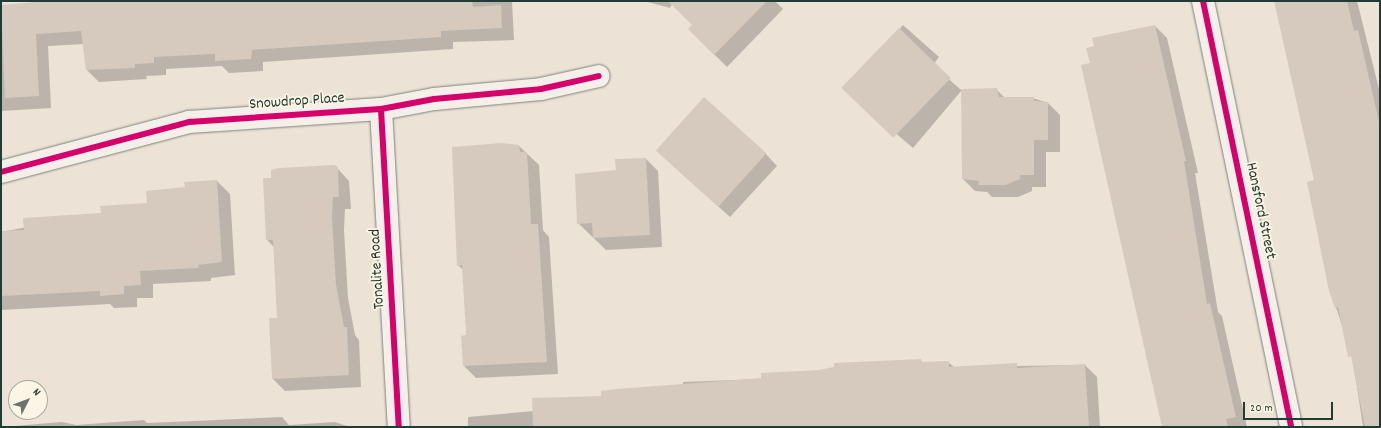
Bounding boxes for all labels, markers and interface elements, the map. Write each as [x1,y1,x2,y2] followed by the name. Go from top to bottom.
[249,89,345,115] street label: Snowdrop Place
[1240,161,1280,261] street label: Hansford Street
[366,228,390,310] street label: Tonalite Road
[8,380,48,420] north arrow
[28,385,44,400] text: N
[1245,394,1335,420] scale bar
[1250,400,1273,417] text: 20 m

